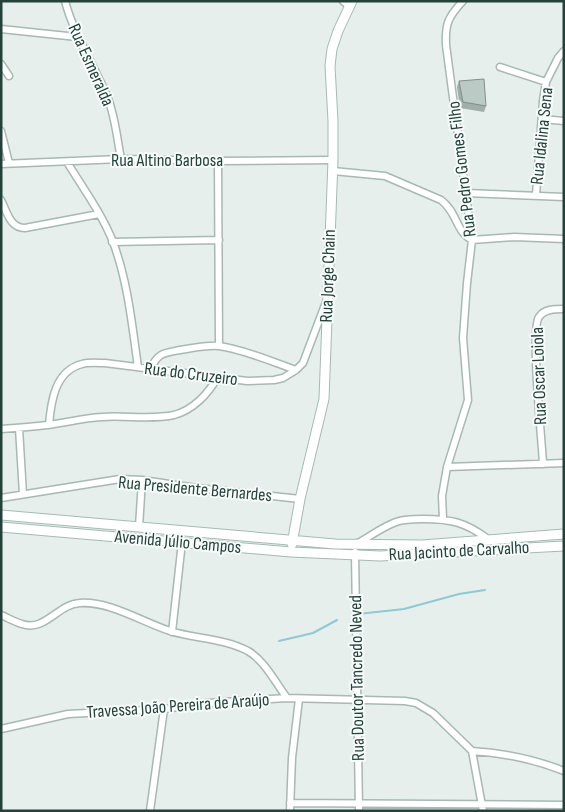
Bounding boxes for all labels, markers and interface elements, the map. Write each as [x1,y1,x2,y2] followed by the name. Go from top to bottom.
[64,21,118,109] street label: Rua Esmeralda
[526,86,558,186] street label: Rua Idalina Sena
[443,100,481,238] street label: Rua Pedro Gomes Filho
[111,150,223,171] street label: Rua Altino Barbosa
[316,229,340,323] street label: Rua Jorge Chain
[527,327,551,425] street label: Rua Oscar Loiola
[143,358,239,390] street label: Rua do Cruzeiro
[117,472,273,506] street label: Rua Presidente Bernardes
[113,526,242,558] street label: Avenida Júlio Campos
[388,537,530,565] street label: Rua Jacinto de Carvalho
[345,595,369,761] street label: Rua Doutor Tancredo Neved
[86,689,270,723] street label: Travessa João Pereira de Araújo

